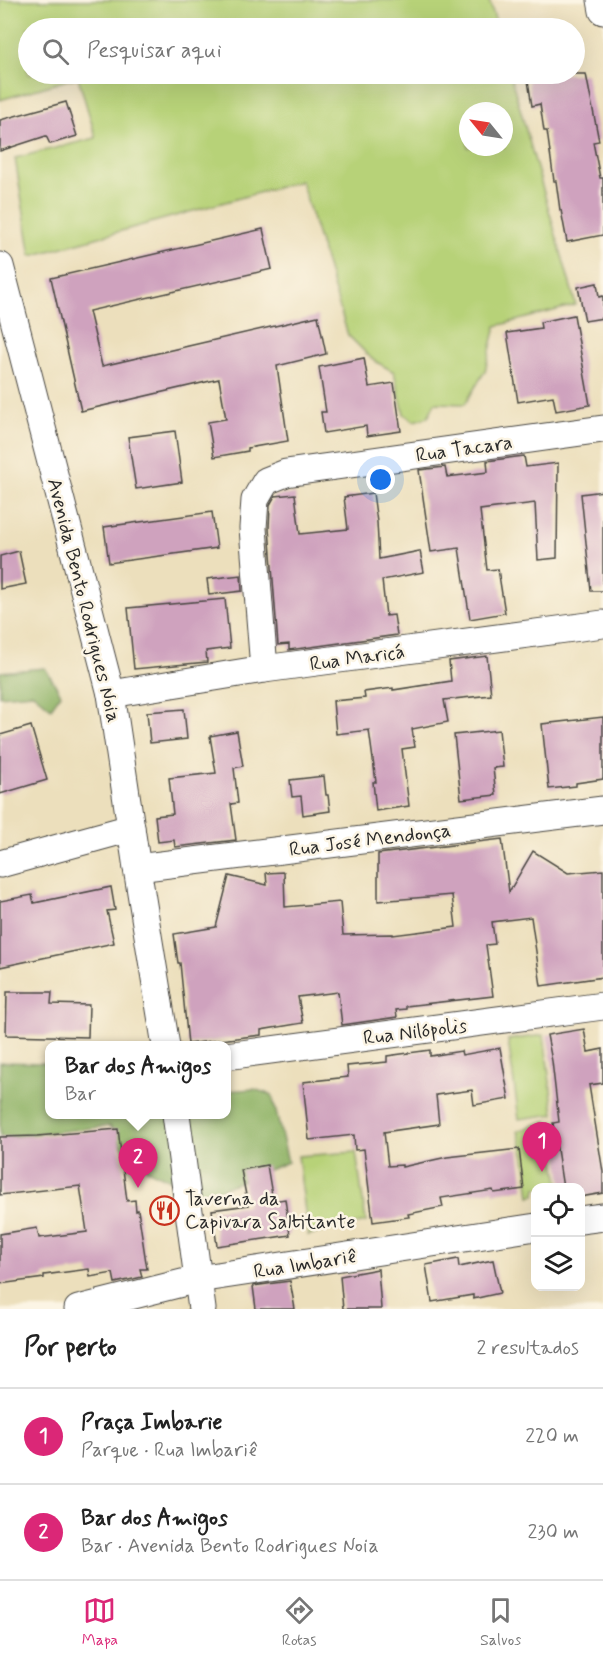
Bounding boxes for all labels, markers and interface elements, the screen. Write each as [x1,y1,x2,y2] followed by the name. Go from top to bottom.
[18,18,585,84] search box
[39,35,72,68] icon: search
[87,37,222,65] text: Pesquisar aqui
[459,102,513,156] north arrow
[414,429,514,470] street label: Rua Tacara
[366,465,395,494] your location
[40,475,127,725] street label: Avenida Bento Rodrigues Noia
[308,638,406,679] street label: Rua Maricá
[288,817,453,864] street label: Rua José Mendonça
[362,1013,469,1052] street label: Rua Nilópolis
[45,1041,231,1119] popup
[65,1053,211,1081] text: Bar dos Amigos
[65,1081,96,1108] text: Bar
[522,1122,562,1172] pin: 1
[118,1138,158,1188] pin: 2
[531,1183,585,1291] map controls
[531,1183,585,1237] button: locate
[185,1186,355,1236] place label: Taverna da Capivara Saltitante
[148,1194,180,1226] restaurant icon: Taverna da Capivara Saltitante
[531,1237,585,1291] button: layers
[252,1243,359,1286] street label: Rua Imbariê
[24,1331,117,1365] text: Por perto
[476,1335,579,1362] text: 2 resultados
[81,1409,222,1437] text: Praça Imbarie
[39,1423,48,1450] text: 1
[525,1423,579,1450] text: 220 m
[81,1437,258,1464] text: Parque · Rua Imbariê
[81,1505,228,1533] text: Bar dos Amigos
[39,1519,48,1546] text: 2
[527,1519,579,1546] text: 230 m
[81,1533,379,1560] text: Bar · Avenida Bento Rodrigues Noia
[82,1594,118,1651] tab: Mapa
[282,1594,317,1651] tab: Rotas
[480,1594,521,1651] tab: Salvos

